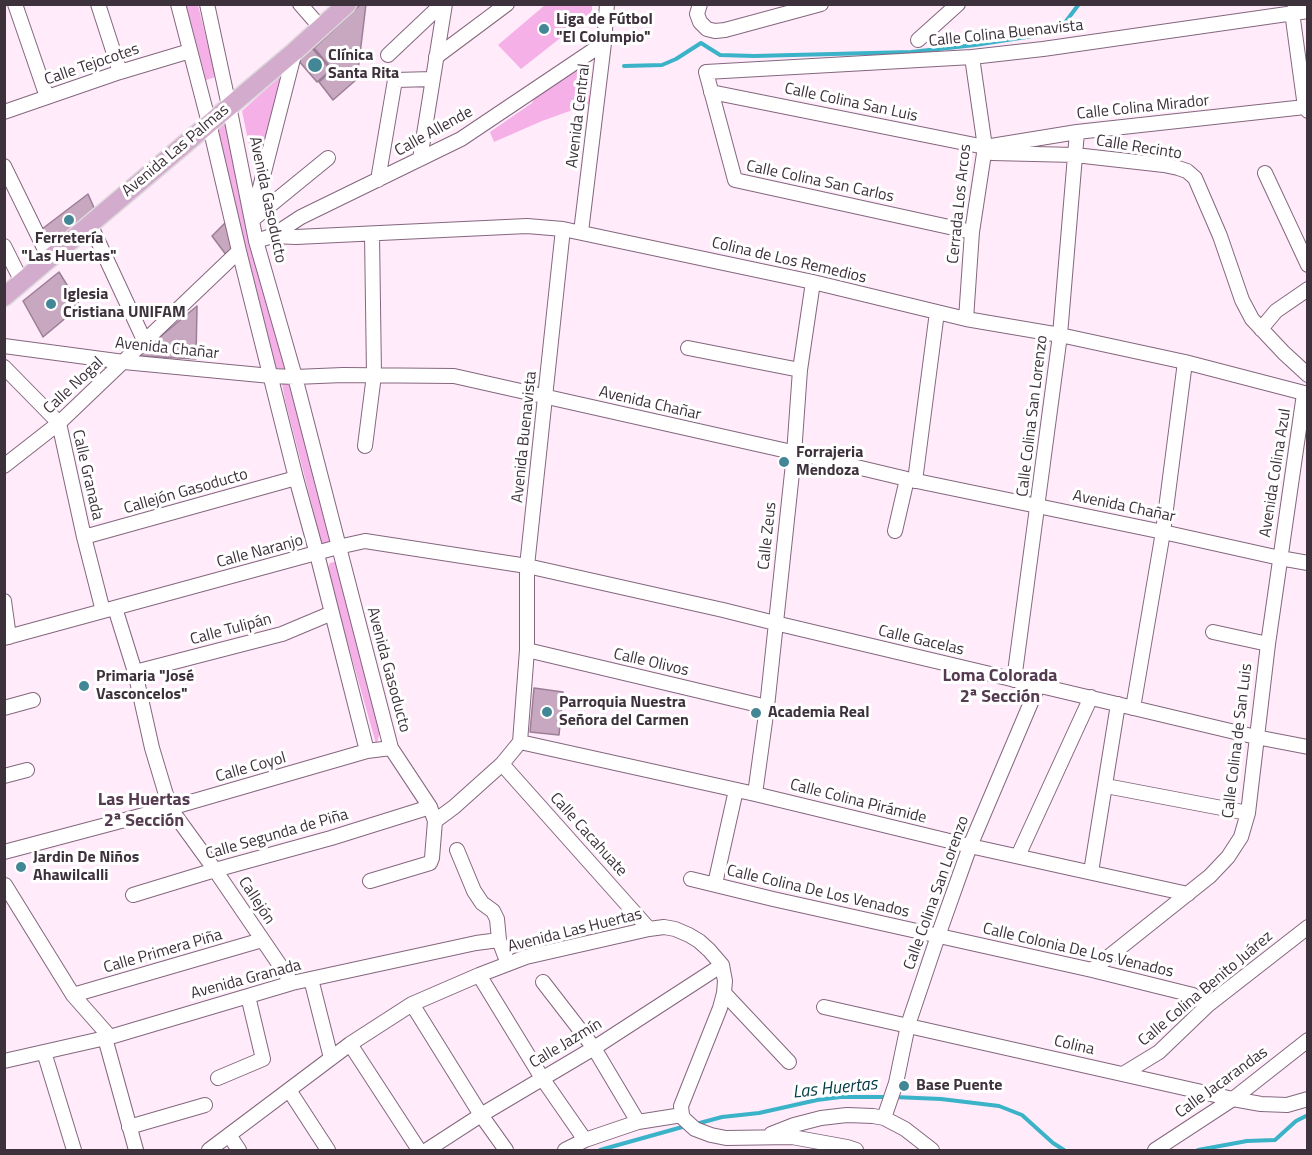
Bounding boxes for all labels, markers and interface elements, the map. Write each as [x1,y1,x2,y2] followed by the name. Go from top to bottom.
[556,10,653,48] place label: Liga de Fútbol "El Columpio"
[928,16,1084,52] street label: Calle Colina Buenavista
[537,22,551,36] marker: Liga de Fútbol "El Columpio"
[42,40,142,90] street label: Calle Tejocotes
[328,46,399,84] place label: Clínica Santa Rita
[306,56,324,74] marker: Clínica Santa Rita
[563,63,595,169] street label: Avenida Central
[783,79,919,127] street label: Calle Colina San Luis
[1076,92,1210,124] street label: Calle Colina Mirador
[119,101,233,201] street label: Avenida Las Palmas
[392,103,476,161] street label: Calle Allende
[1095,132,1183,164] street label: Calle Recinto
[244,135,290,265] street label: Avenida Gasoducto
[944,143,976,265] street label: Cerrada Los Arcos
[744,157,896,207] street label: Calle Colina San Carlos
[62,213,76,227] marker: Ferretería "Las Huertas"
[21,229,117,267] place label: Ferretería "Las Huertas"
[710,234,868,288] street label: Colina de Los Remedios
[63,285,186,323] place label: Iglesia Cristiana UNIFAM
[44,297,58,311] marker: Iglesia Cristiana UNIFAM
[114,334,220,364] street label: Avenida Chañar
[1014,334,1052,498] street label: Calle Colina San Lorenzo
[40,353,108,419] street label: Calle Nogal
[509,370,541,504] street label: Avenida Buenavista
[597,383,703,425] street label: Avenida Chañar
[1256,407,1296,539] street label: Avenida Colina Azul
[67,428,107,522] street label: Calle Granada
[796,443,863,481] place label: Forrajeria Mendoza
[777,455,791,469] marker: Forrajeria Mendoza
[122,465,250,519] street label: Callejón Gasoducto
[1071,487,1177,527] street label: Avenida Chañar
[755,501,781,571] street label: Calle Zeus
[215,531,305,573] street label: Calle Naranjo
[362,605,414,735] street label: Avenida Gasoducto
[188,610,274,650] street label: Calle Tulipán
[876,622,966,660] street label: Calle Gacelas
[611,645,691,681] street label: Calle Olivos
[1219,662,1257,820] street label: Calle Colina de San Luis
[943,666,1057,708] district label: Loma Colorada 2ª Sección
[96,667,194,705] place label: Primaria "José Vasconcelos"
[77,679,91,693] marker: Primaria "José Vasconcelos"
[559,693,689,731] place label: Parroquia Nuestra Señora del Carmen
[768,703,870,723] place label: Academia Real
[540,705,554,719] marker: Parroquia Nuestra Señora del Carmen
[749,706,763,720] marker: Academia Real
[214,749,288,787] street label: Calle Coyol
[788,776,928,828] street label: Calle Colina Pirámide
[545,789,631,881] street label: Calle Cacahuate
[98,790,190,832] district label: Las Huertas 2ª Sección
[203,805,351,865] street label: Calle Segunda de Piña
[900,813,974,973] street label: Calle Colina San Lorenzo
[33,848,139,886] place label: Jardin De Niños Ahawilcalli
[14,860,28,874] marker: Jardin De Niños Ahawilcalli
[725,862,911,922] street label: Calle Colina De Los Venados
[234,874,278,928] street label: Callejón
[506,905,644,957] street label: Avenida Las Huertas
[981,920,1175,982] street label: Calle Colonia De Los Venados
[102,926,224,978] street label: Calle Primera Piña
[1135,927,1277,1051] street label: Calle Colina Benito Juárez
[189,956,303,1004] street label: Avenida Granada
[526,1015,606,1073] street label: Calle Jazmín
[1052,1032,1096,1060] street label: Colina
[1172,1043,1272,1123] street label: Calle Jacarandas
[792,1074,878,1104] water label: Las Huertas
[916,1076,1002,1096] place label: Base Puente
[897,1079,911,1093] marker: Base Puente

